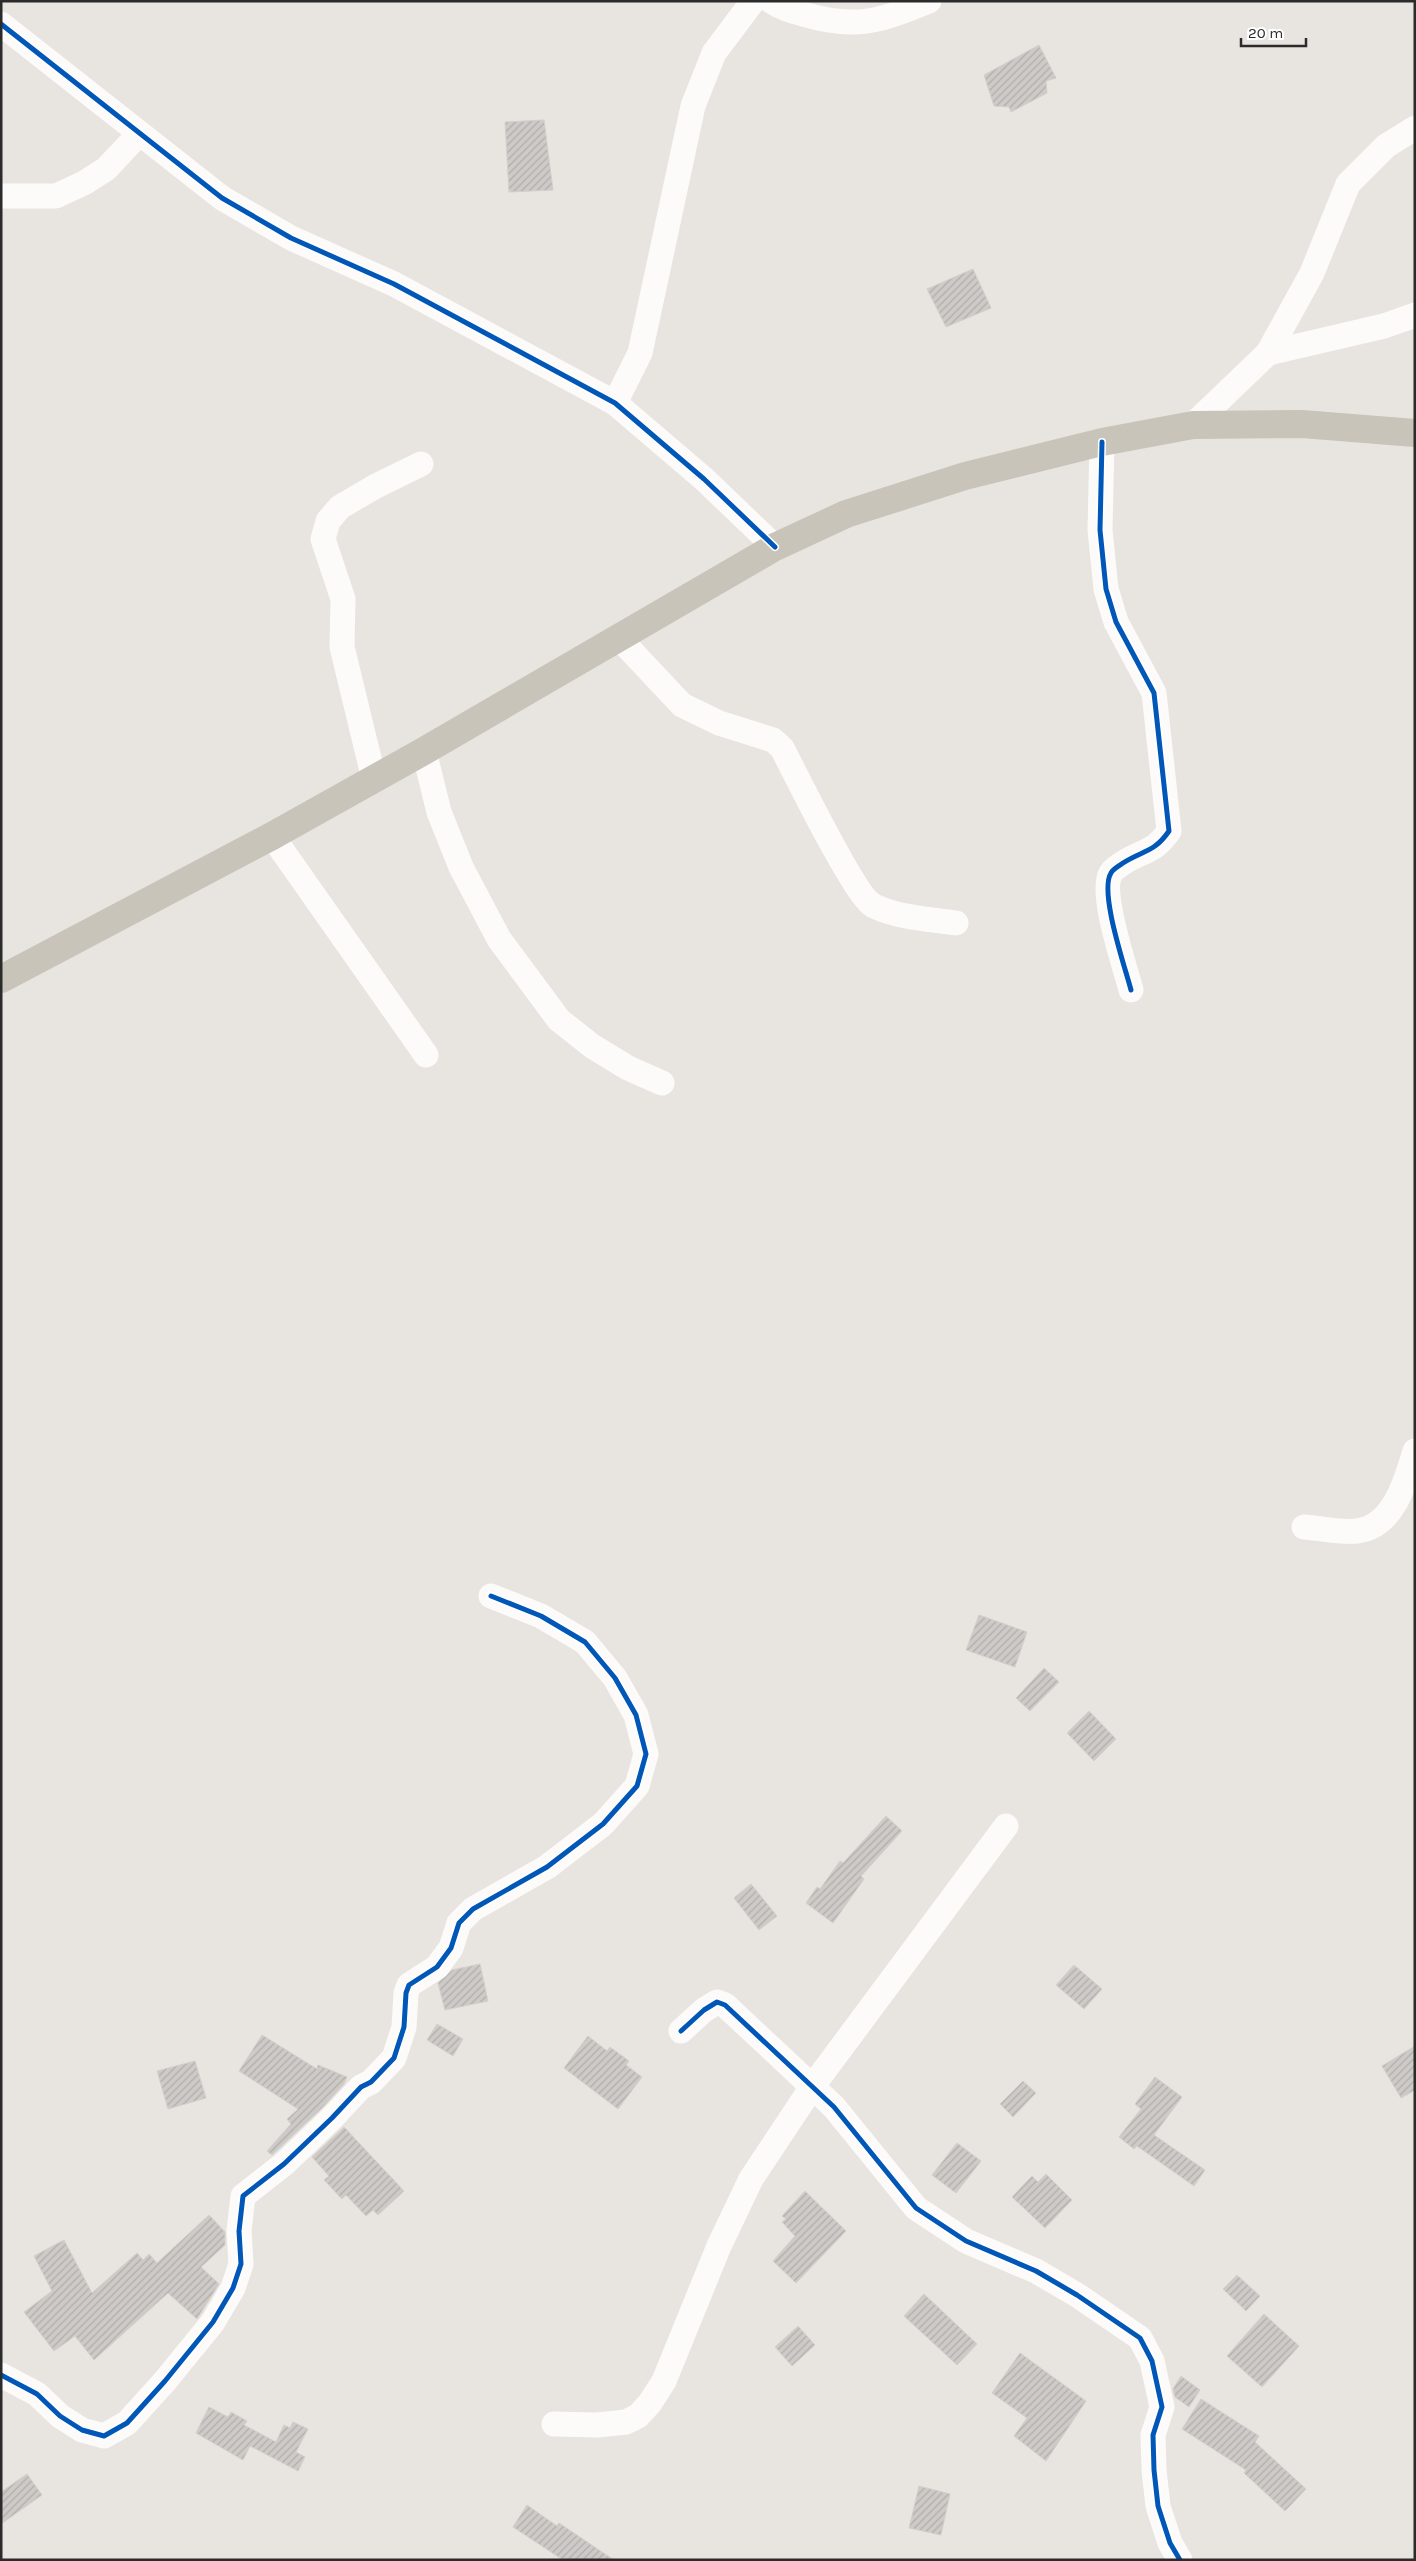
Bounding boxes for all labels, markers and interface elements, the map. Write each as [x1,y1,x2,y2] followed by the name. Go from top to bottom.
[1241,15,1306,47] scale bar
[1248,24,1283,42] text: 20 m

